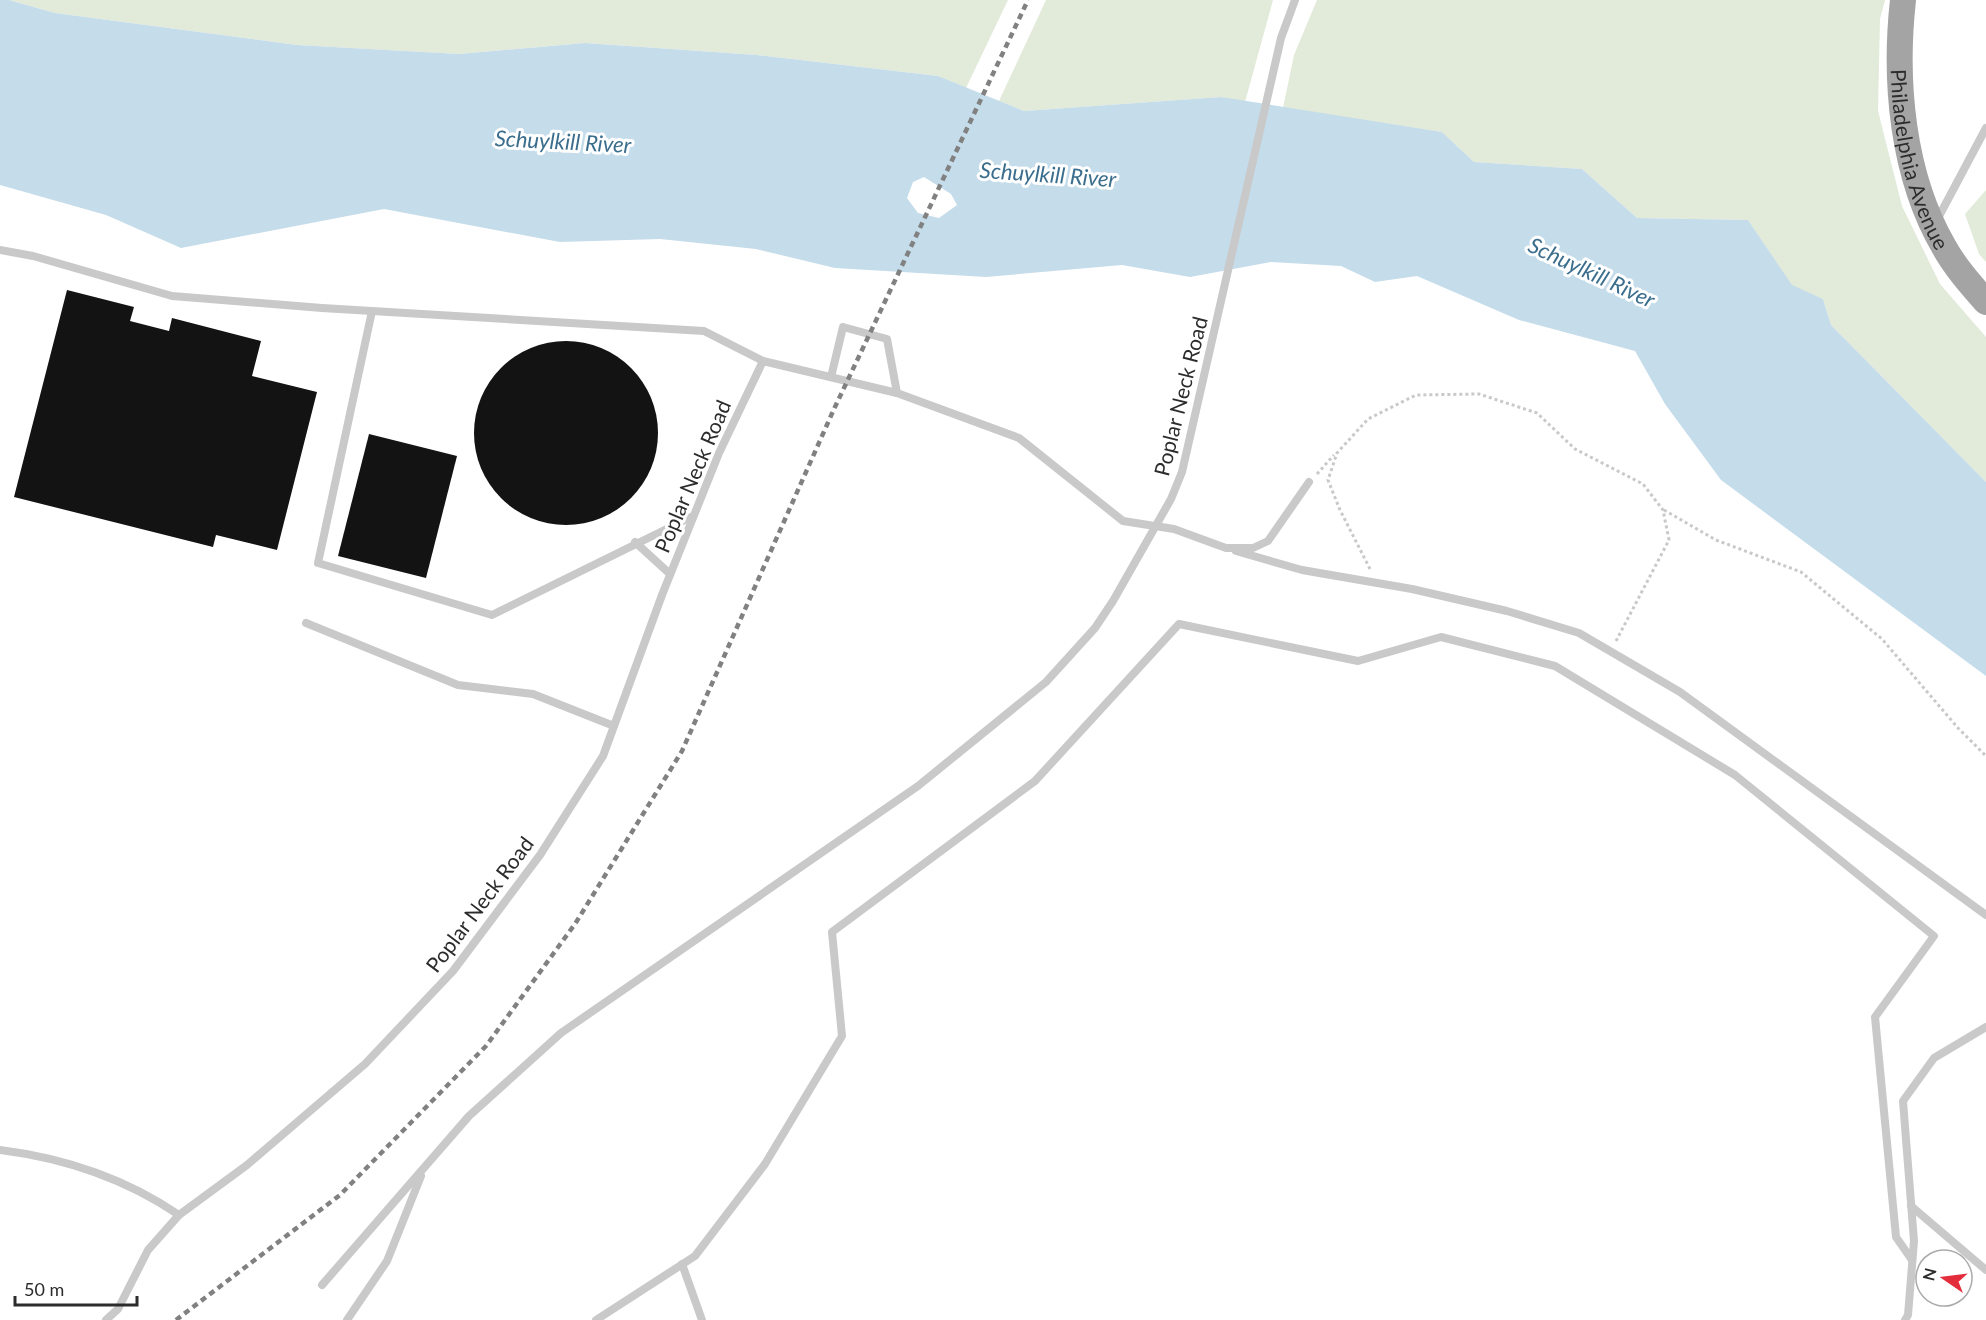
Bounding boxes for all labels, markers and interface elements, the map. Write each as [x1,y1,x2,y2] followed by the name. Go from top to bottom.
[1887,69,1955,254] street label: Philadelphia Avenue
[494,124,632,158] water label: Schuylkill River
[979,156,1118,192] water label: Schuylkill River
[1524,231,1660,313] water label: Schuylkill River
[1148,314,1212,478] street label: Poplar Neck Road
[649,396,735,556] street label: Poplar Neck Road
[420,831,538,977] street label: Poplar Neck Road
[1914,1248,1974,1308] north arrow
[1918,1266,1940,1283] text: N
[15,1269,136,1307] scale bar
[24,1278,64,1300] text: 50 m

